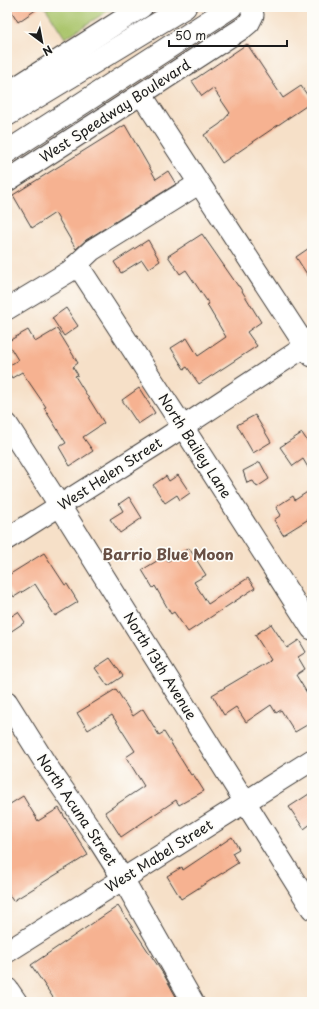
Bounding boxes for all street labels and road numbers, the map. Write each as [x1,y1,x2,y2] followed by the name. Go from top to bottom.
[35,54,195,167] street label: West Speedway Boulevard
[154,389,237,502] street label: North Bailey Lane
[53,432,166,515] street label: West Helen Street
[119,608,202,724] street label: North 13th Avenue
[32,750,123,870] street label: North Acuna Street
[101,814,217,897] street label: West Mabel Street

